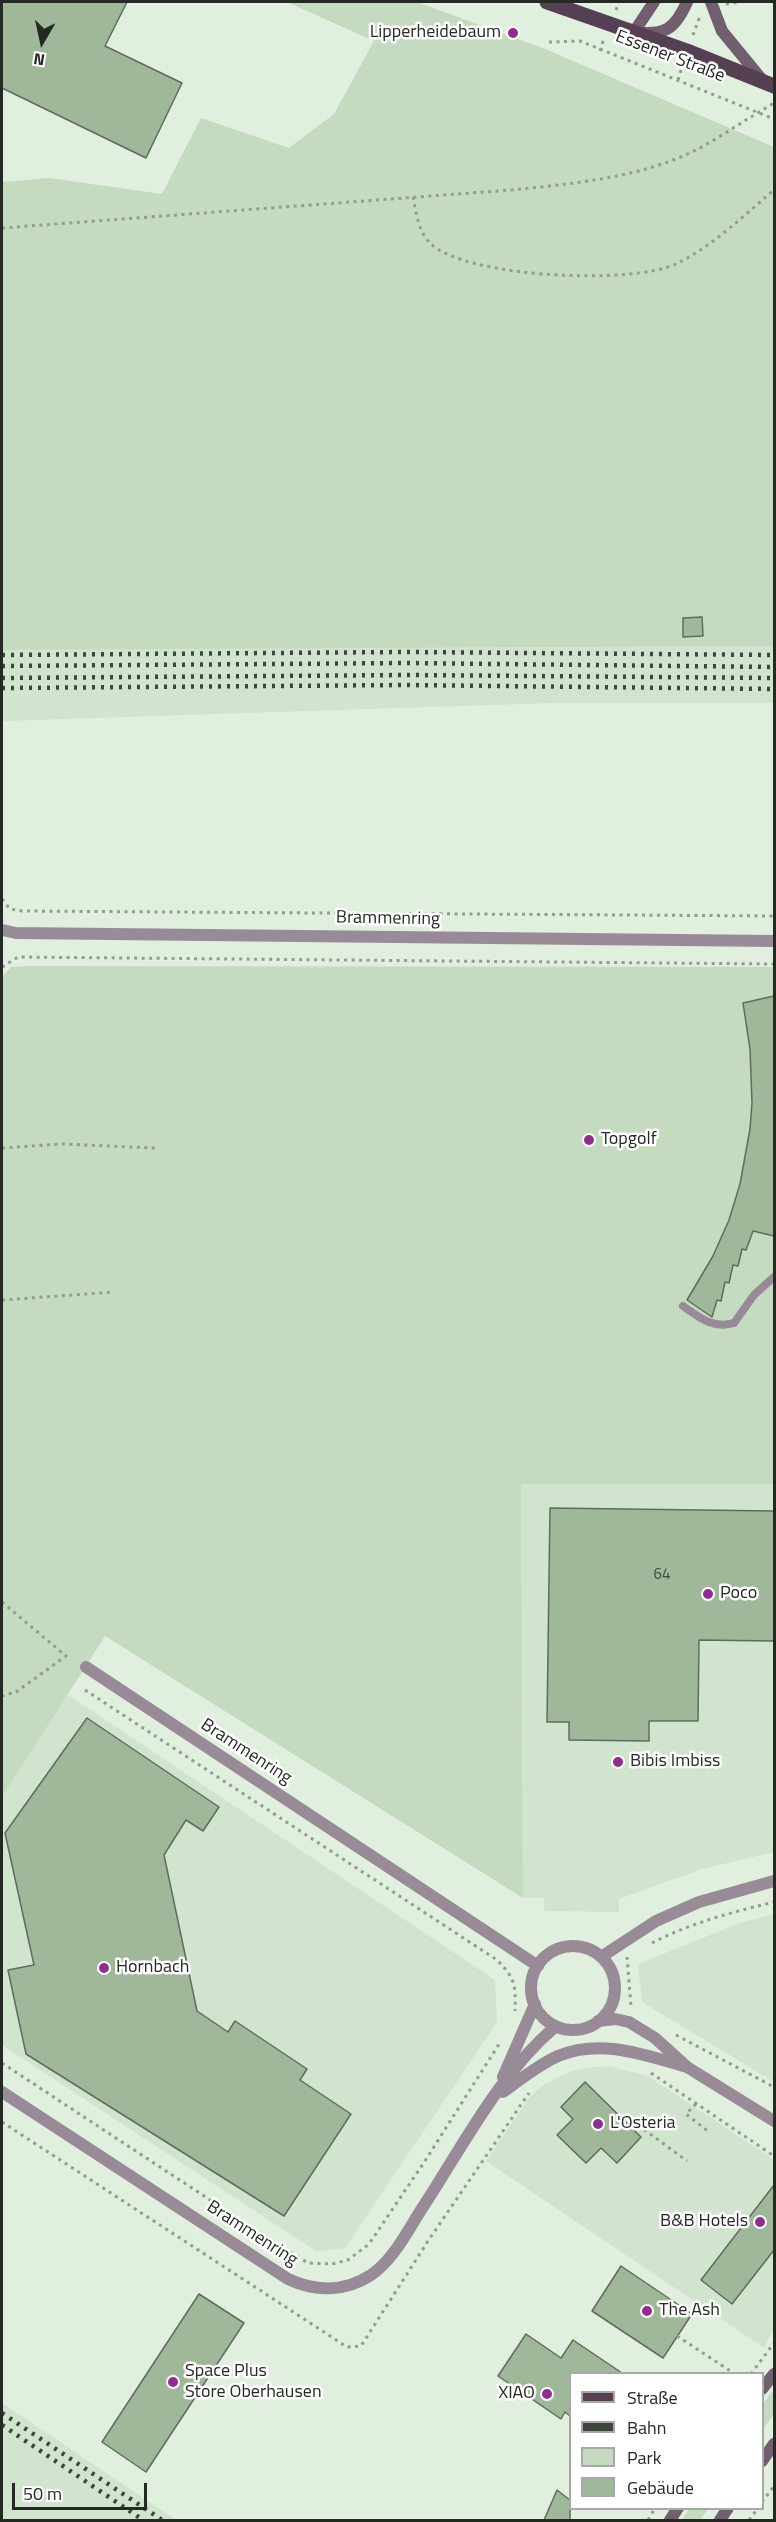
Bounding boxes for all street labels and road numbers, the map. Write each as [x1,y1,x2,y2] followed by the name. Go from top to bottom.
[612,26,728,88] street label: Essener Straße
[336,907,440,931] street label: Brammenring
[196,1715,296,1789] street label: Brammenring
[202,2197,302,2271] street label: Brammenring

